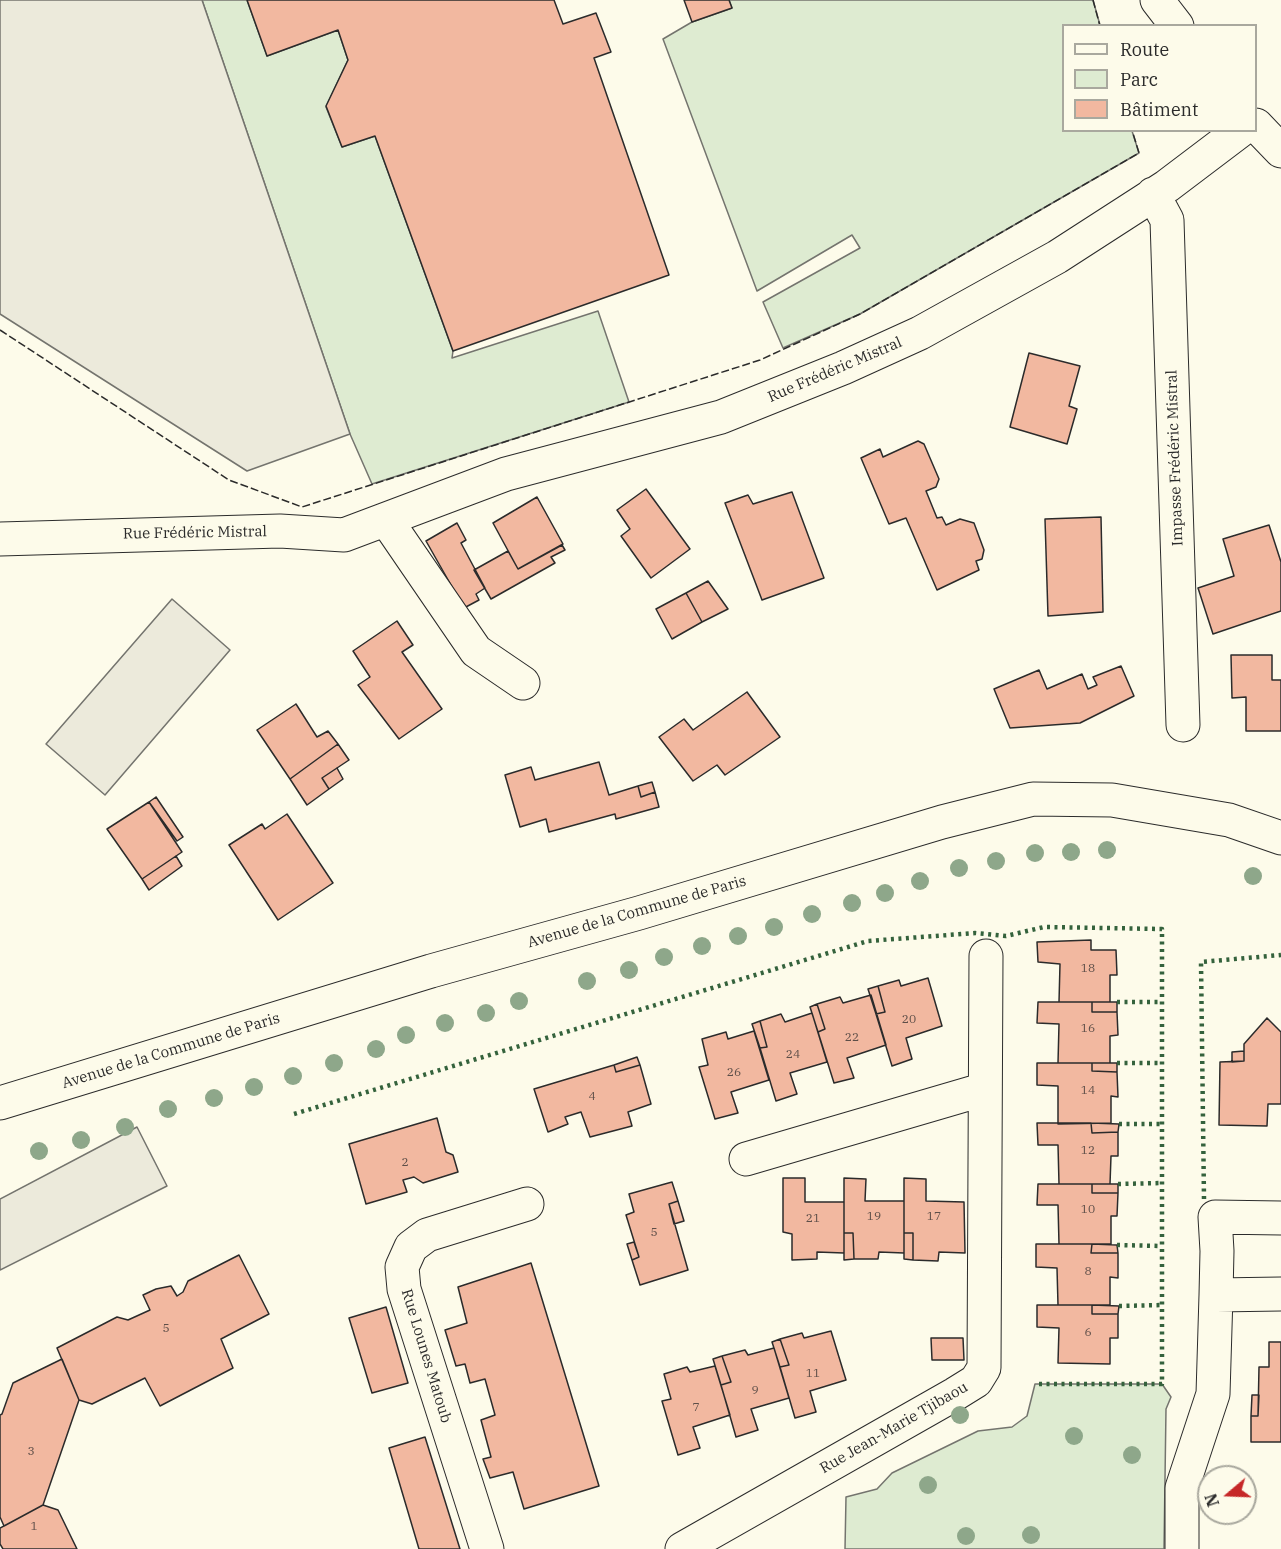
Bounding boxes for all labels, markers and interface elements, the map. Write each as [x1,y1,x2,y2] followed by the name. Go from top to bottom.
[1062,24,1257,132] legend
[1120,38,1169,61] text: Route
[1120,68,1158,91] text: Parc
[1120,98,1198,121] text: Bâtiment
[765,334,905,406] street label: Rue Frédéric Mistral
[1163,370,1187,546] street label: Impasse Frédéric Mistral
[123,523,267,543] street label: Rue Frédéric Mistral
[526,872,748,952] street label: Avenue de la Commune de Paris
[1081,962,1095,976] house number: 18
[60,1009,282,1093] street label: Avenue de la Commune de Paris
[902,1013,916,1027] house number: 20
[1081,1022,1095,1036] house number: 16
[845,1031,859,1045] house number: 22
[786,1048,800,1062] house number: 24
[727,1066,741,1080] house number: 26
[1081,1084,1095,1098] house number: 14
[588,1090,596,1104] house number: 4
[1081,1144,1095,1158] house number: 12
[401,1156,409,1170] house number: 2
[1081,1203,1095,1217] house number: 10
[867,1210,881,1224] house number: 19
[927,1210,941,1224] house number: 17
[806,1212,820,1226] house number: 21
[650,1226,658,1240] house number: 5
[1084,1265,1092,1279] house number: 8
[397,1287,455,1425] street label: Rue Lounes Matoub
[162,1322,170,1336] house number: 5
[1084,1326,1092,1340] house number: 6
[806,1367,820,1381] house number: 11
[817,1378,971,1478] street label: Rue Jean-Marie Tjibaou
[751,1384,759,1398] house number: 9
[692,1401,700,1415] house number: 7
[27,1445,35,1459] house number: 3
[1197,1465,1257,1525] north arrow
[1200,1491,1223,1509] text: N
[30,1520,38,1534] house number: 1

